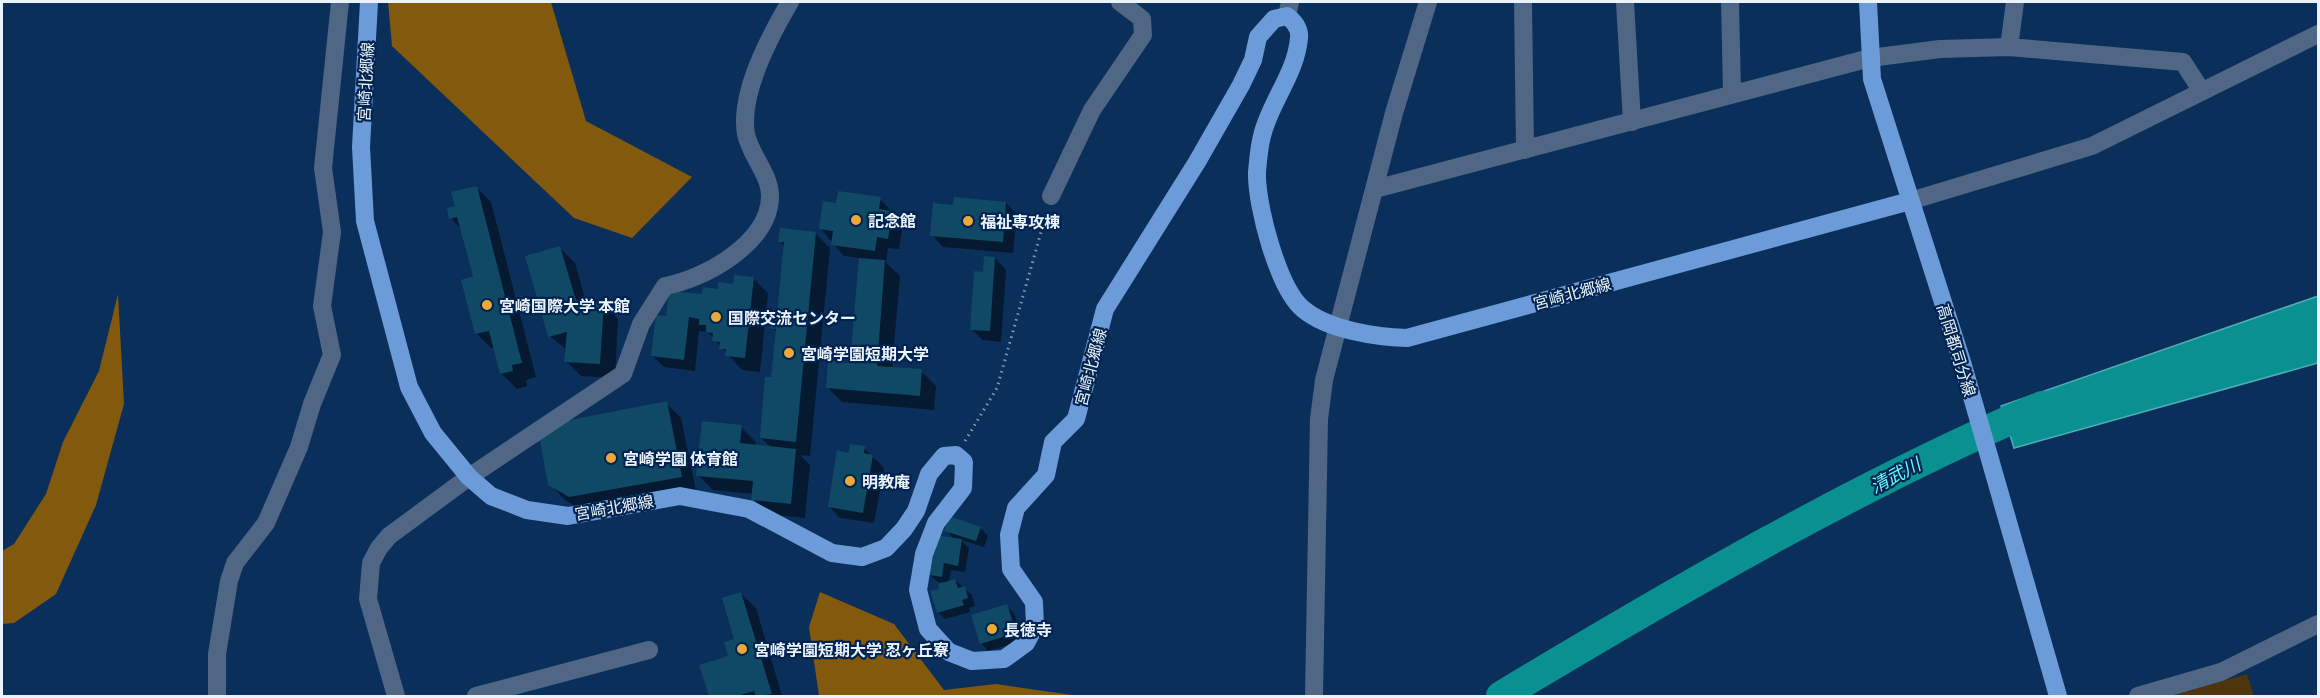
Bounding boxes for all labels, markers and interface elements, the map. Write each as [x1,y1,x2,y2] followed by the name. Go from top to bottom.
[353,42,377,122] street label: 宮崎北郷線
[868,211,916,230] place label: 記念館
[980,212,1060,231] place label: 福祉専攻棟
[849,213,863,227] marker: 記念館
[961,214,975,228] marker: 福祉専攻棟
[1531,273,1613,313] street label: 宮崎北郷線
[499,296,630,315] place label: 宮崎国際大学 本館
[480,298,494,312] marker: 宮崎国際大学 本館
[1934,301,1980,399] street label: 高岡都司分線
[728,308,856,327] place label: 国際交流センター
[709,310,723,324] marker: 国際交流センター
[1070,326,1110,408] street label: 宮崎北郷線
[801,344,929,363] place label: 宮崎学園短期大学
[782,346,796,360] marker: 宮崎学園短期大学
[623,449,738,468] place label: 宮崎学園 体育館
[604,451,618,465] marker: 宮崎学園 体育館
[1866,452,1926,497] water label: 清武川
[862,472,910,491] place label: 明教庵
[843,474,857,488] marker: 明教庵
[573,491,655,523] street label: 宮崎北郷線
[1004,620,1052,639] place label: 長徳寺
[985,622,999,636] marker: 長徳寺
[754,640,949,659] place label: 宮崎学園短期大学 忍ヶ丘寮
[735,642,749,656] marker: 宮崎学園短期大学 忍ヶ丘寮

